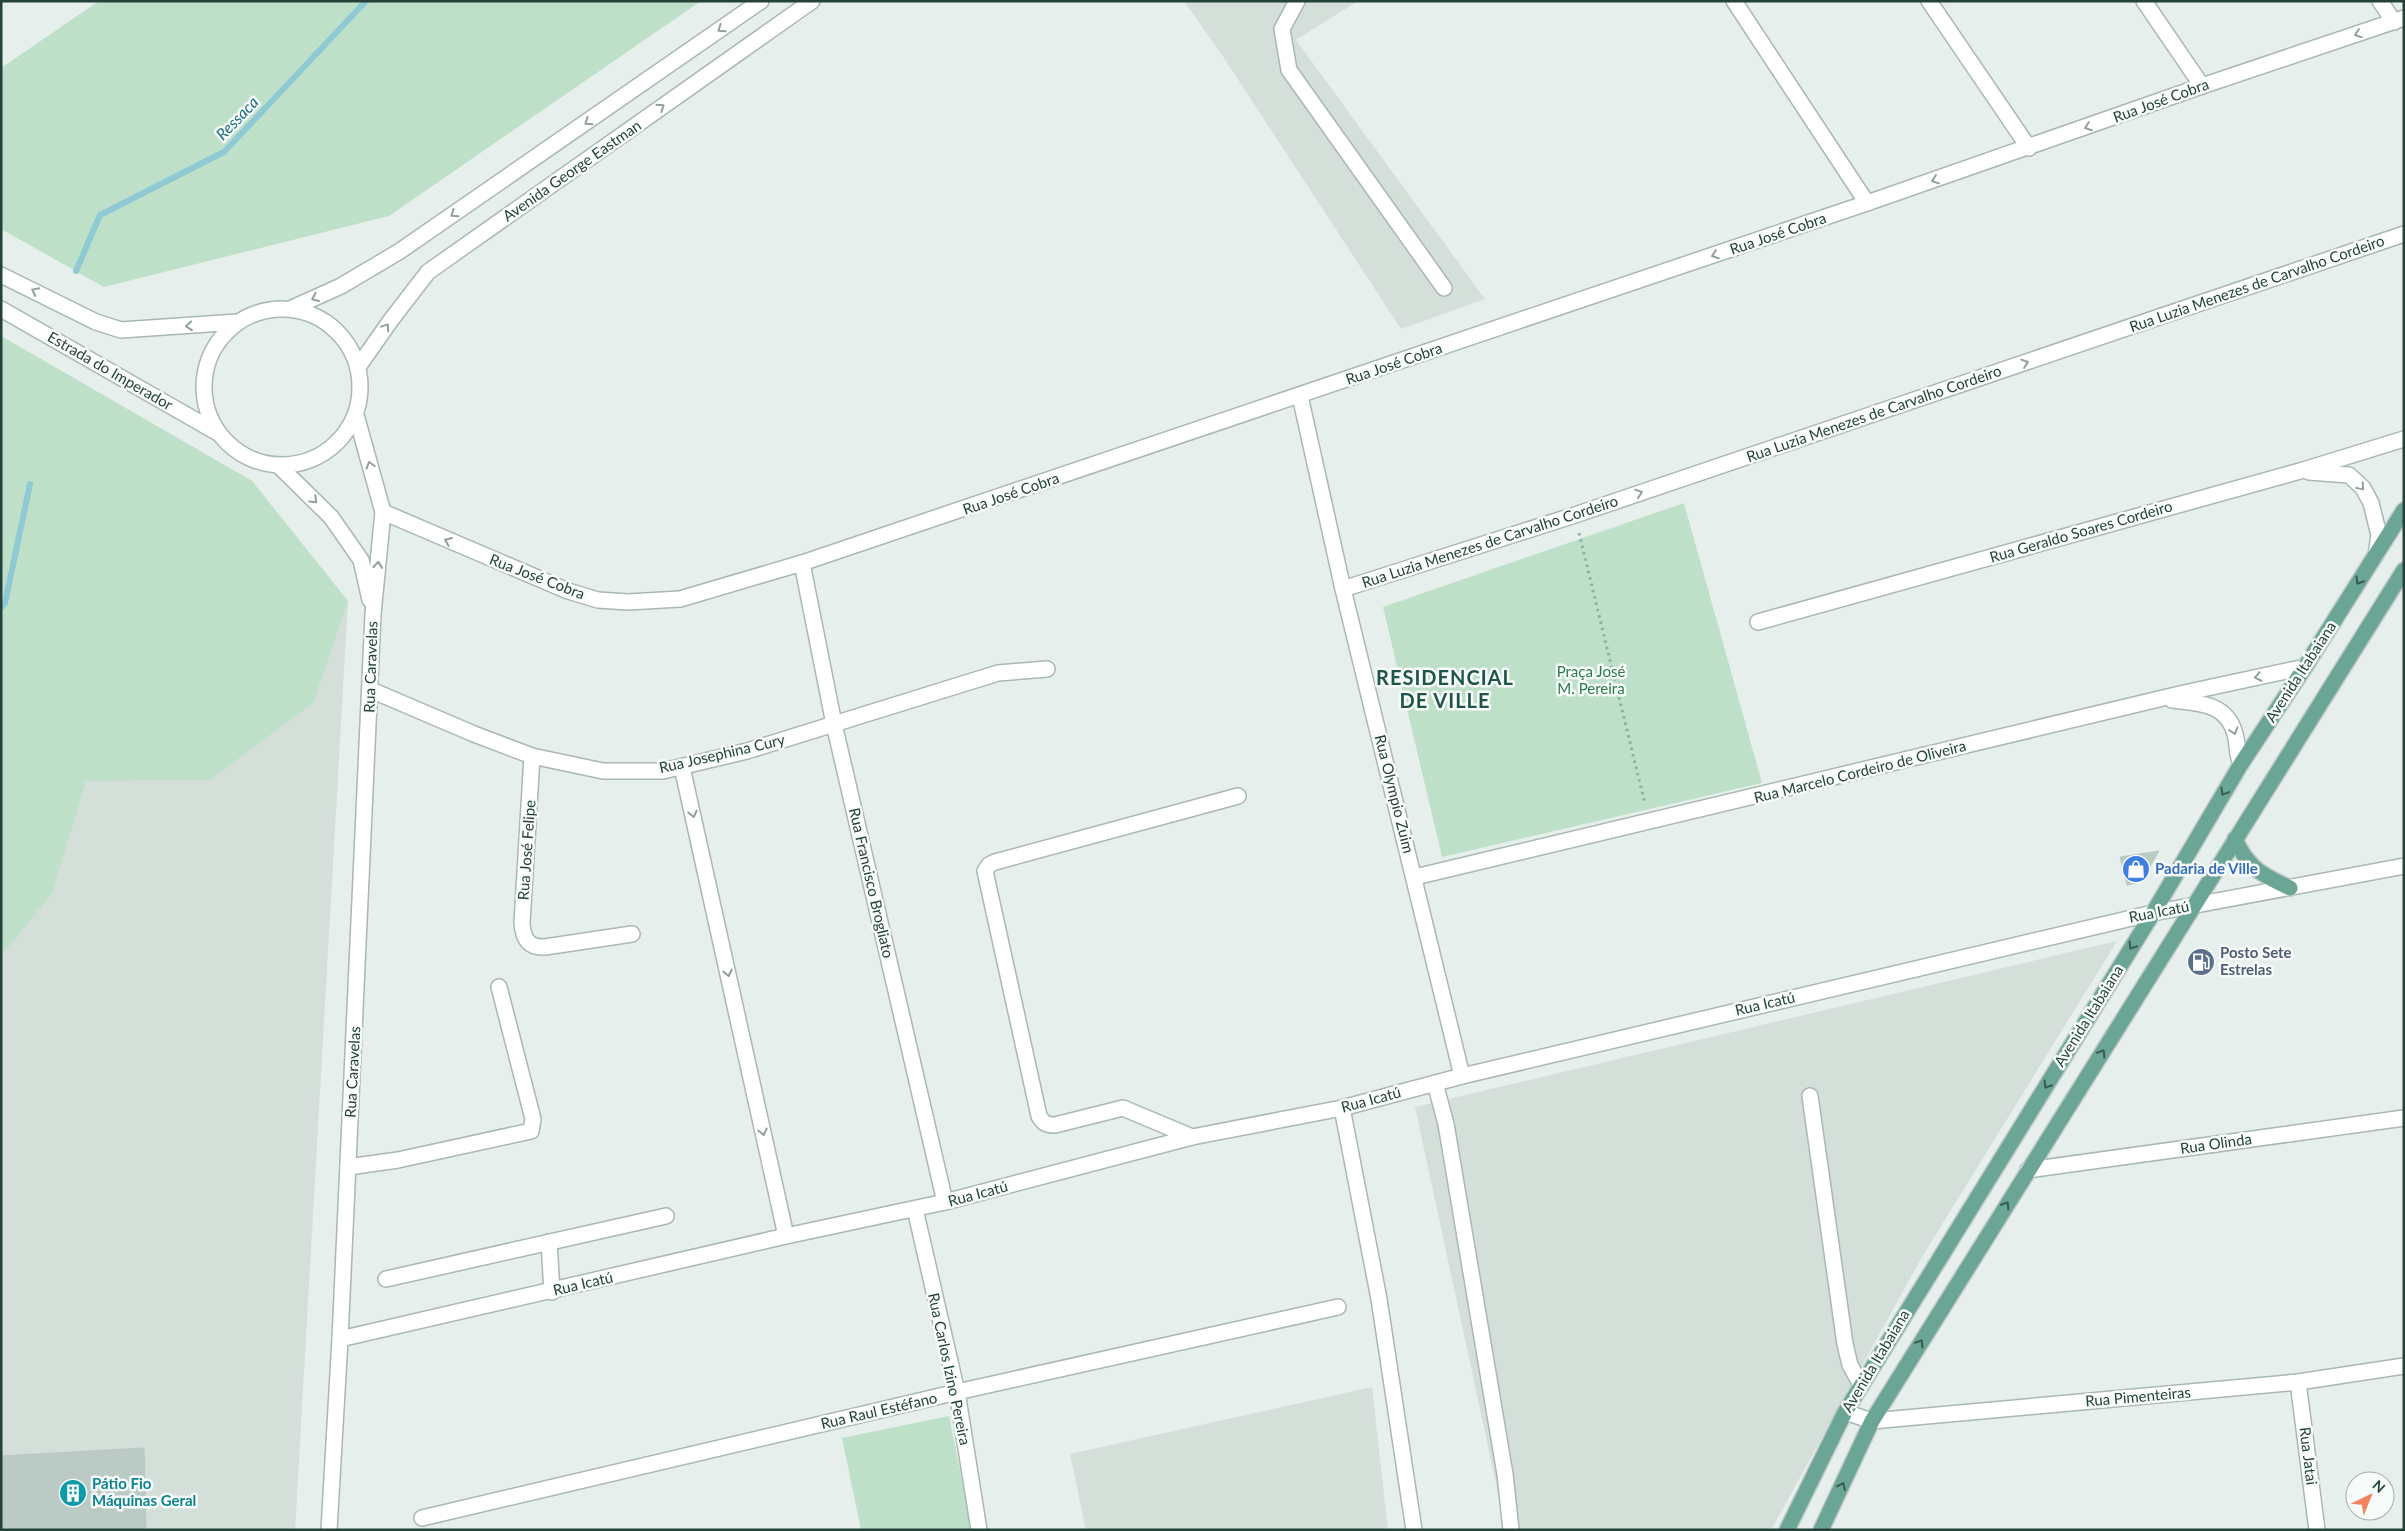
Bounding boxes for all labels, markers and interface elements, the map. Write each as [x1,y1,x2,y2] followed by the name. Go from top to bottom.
[717,23,727,32] one-way arrow
[2354,28,2362,38] one-way arrow
[2110,74,2211,126] street label: Rua José Cobra
[211,92,262,143] water label: Ressaca
[656,104,665,113] one-way arrow
[499,116,644,225] street label: Avenida George Eastman
[584,116,594,125] one-way arrow
[2084,121,2093,131] one-way arrow
[1931,175,1939,185] one-way arrow
[450,208,460,217] one-way arrow
[1727,208,1828,258] street label: Rua José Cobra
[2127,231,2386,335] street label: Rua Luzia Menezes de Carvalho Cordeiro
[1711,249,1719,259] one-way arrow
[31,287,40,297] one-way arrow
[311,291,320,302] one-way arrow
[184,320,192,331] one-way arrow
[380,323,389,333] one-way arrow
[45,327,177,414] street label: Estrada do Imperador
[1343,338,1444,388] street label: Rua José Cobra
[2020,358,2028,368] one-way arrow
[1744,361,2003,465] street label: Rua Luzia Menezes de Carvalho Cordeiro
[365,461,375,469] one-way arrow
[960,468,1061,518] street label: Rua José Cobra
[2355,481,2363,490] one-way arrow
[1634,489,1643,499] one-way arrow
[1359,491,1620,591] street label: Rua Luzia Menezes de Carvalho Cordeiro
[308,494,317,503] one-way arrow
[1987,496,2174,566] street label: Rua Geraldo Soares Cordeiro
[444,537,453,548] one-way arrow
[487,550,588,603] street label: Rua José Cobra
[372,561,383,569] one-way arrow
[2356,576,2366,585] one-way arrow
[2261,618,2339,725] street label: Avenida Itabaiana
[359,621,381,713] street label: Rua Caravelas
[1557,662,1625,697] park label: Praça José M. Pereira
[1376,665,1514,712] district label: RESIDENCIAL DE VILLE
[2253,671,2262,682] one-way arrow
[2228,726,2238,734] one-way arrow
[657,730,787,776] street label: Rua Josephina Cury
[1372,733,1418,855] street label: Rua Olympio Zuim
[1752,736,1968,806] street label: Rua Marcelo Cordeiro de Oliveira
[2221,786,2231,795] one-way arrow
[514,799,538,901] street label: Rua José Felipe
[846,806,898,960] street label: Rua Francisco Brogliato
[687,810,697,819] one-way arrow
[2121,854,2151,884] shop icon: Padaria de Ville
[2155,859,2258,877] place label: Padaria de Ville
[2127,896,2190,926] street label: Rua Icatú
[2128,941,2138,950] one-way arrow
[2220,943,2292,978] place label: Posto Sete Estrelas
[2186,947,2216,977] fuel station icon: Posto Sete Estrelas
[2050,961,2127,1070] street label: Avenida Itabaiana
[722,969,733,977] one-way arrow
[1733,987,1797,1019] street label: Rua Icatú
[341,1026,363,1118] street label: Rua Caravelas
[2095,1049,2105,1058] one-way arrow
[2043,1079,2053,1088] one-way arrow
[1339,1082,1403,1116] street label: Rua Icatú
[757,1127,768,1136] one-way arrow
[2179,1129,2253,1157] street label: Rua Olinda
[946,1176,1010,1210] street label: Rua Icatú
[1999,1202,2009,1211] one-way arrow
[551,1267,615,1299] street label: Rua Icatú
[925,1291,975,1447] street label: Rua Carlos Izino Pereira
[1837,1306,1913,1415] street label: Avenida Itabaiana
[1914,1340,1923,1349] one-way arrow
[2084,1382,2191,1410] street label: Rua Pimenteiras
[819,1388,939,1432] street label: Rua Raul Estéfano
[2297,1426,2321,1486] street label: Rua Jatai
[2345,1471,2395,1521] north arrow
[92,1474,196,1509] place label: Pátio Fio Máquinas Geral
[2369,1476,2389,1496] text: N
[58,1478,88,1508] building icon: Pátio Fio Máquinas Geral
[1836,1482,1846,1491] one-way arrow

